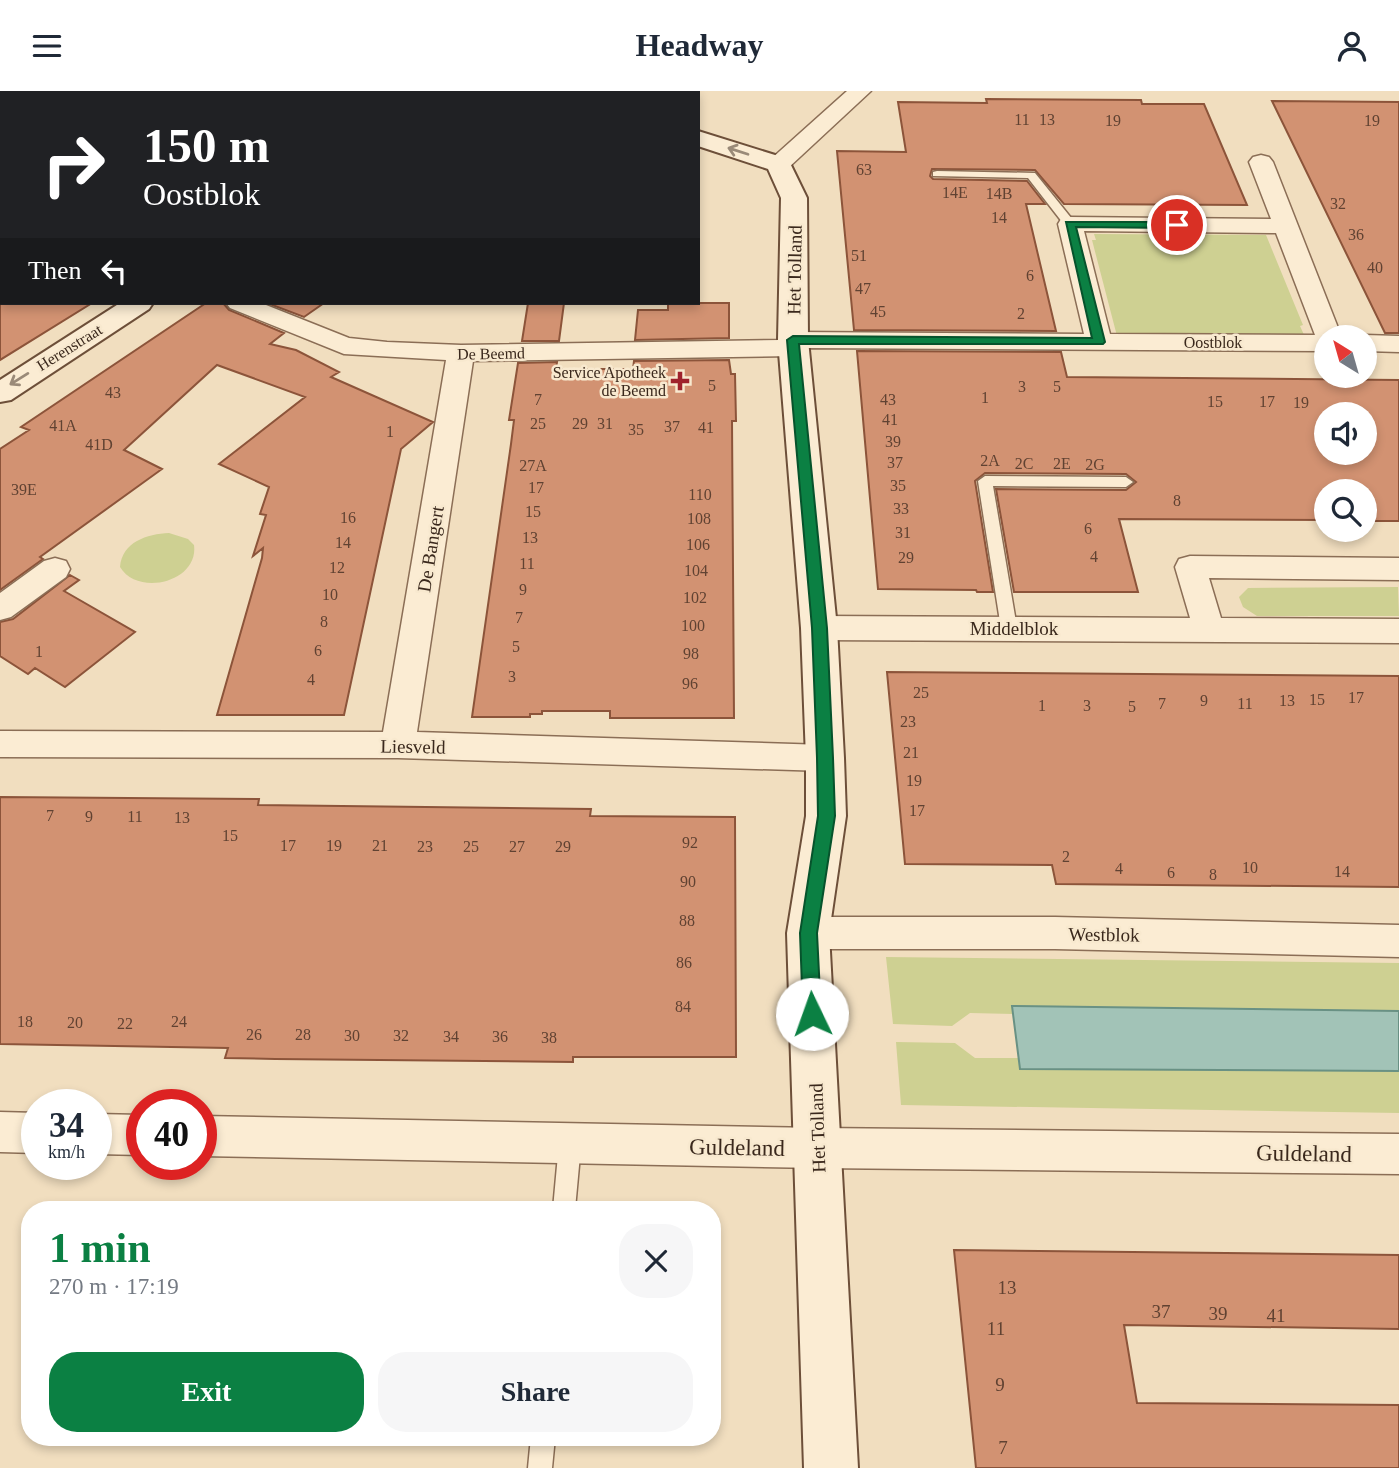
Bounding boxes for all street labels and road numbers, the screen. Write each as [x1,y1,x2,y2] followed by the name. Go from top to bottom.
[783,225,806,315] street label: Het Tolland
[33,320,106,374] street label: Herenstraat
[1184,334,1242,351] street label: Oostblok
[457,344,525,363] street label: De Beemd
[413,504,448,594] street label: De Bangert
[970,618,1059,639] street label: Middelblok
[380,735,446,758] street label: Liesveld
[1068,923,1140,946] street label: Westblok
[805,1082,830,1173] street label: Het Tolland
[689,1134,786,1161] street label: Guldeland
[1256,1140,1353,1167] street label: Guldeland

